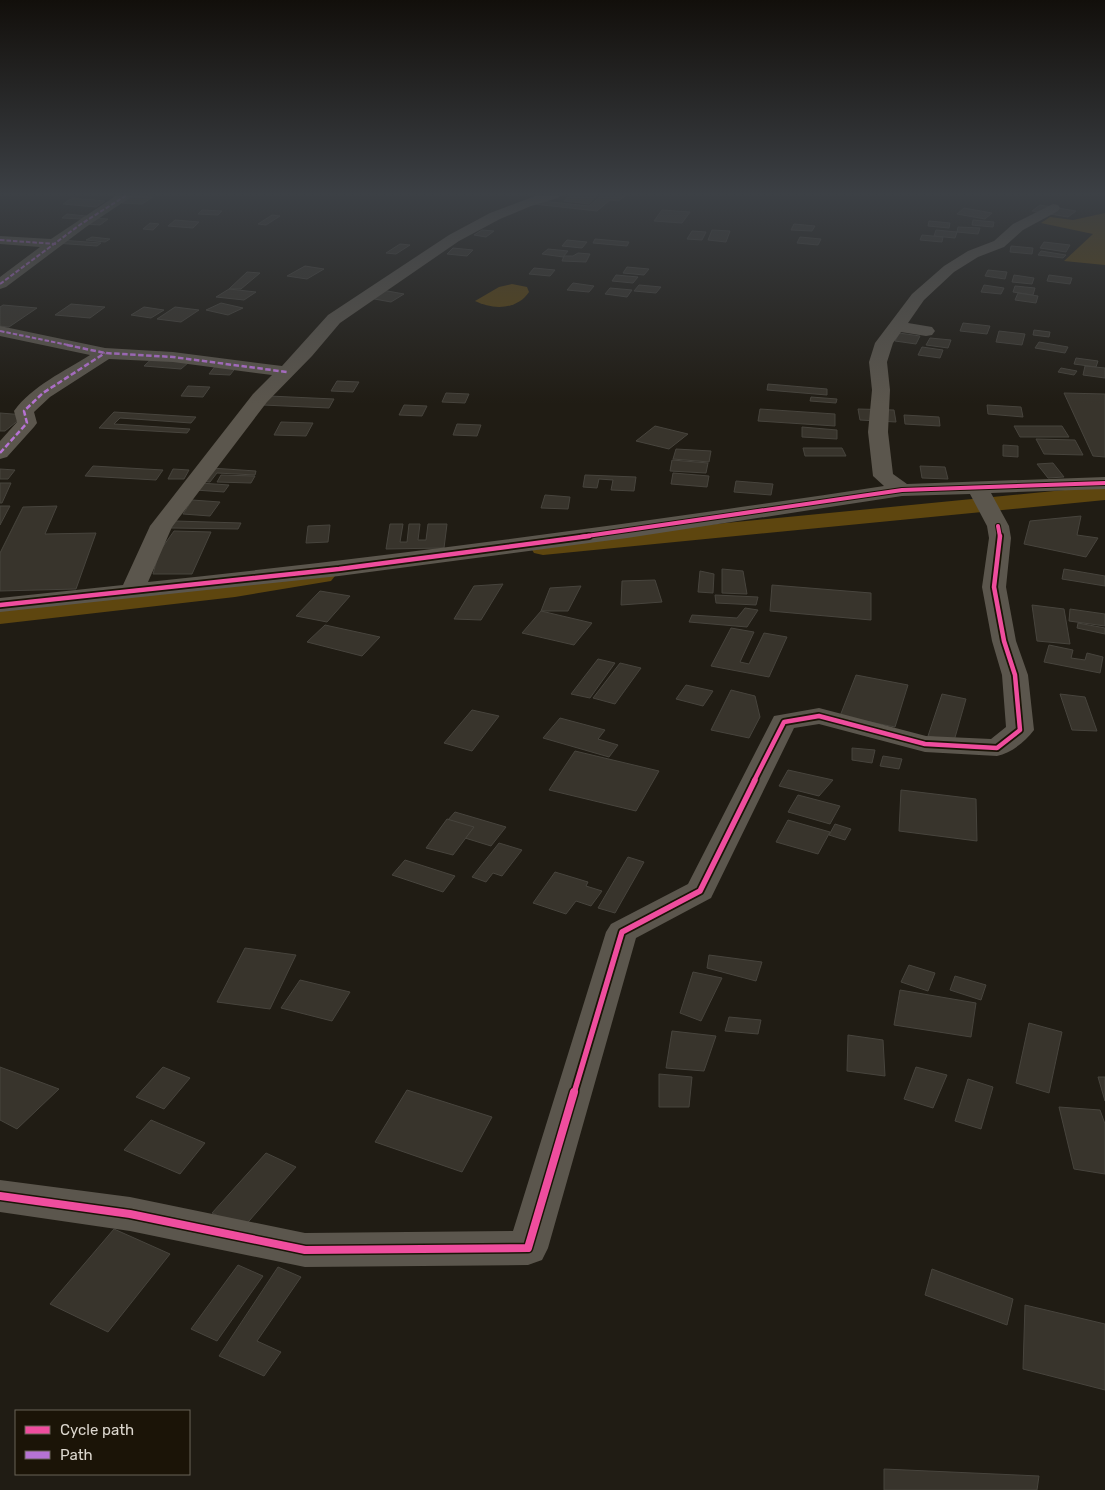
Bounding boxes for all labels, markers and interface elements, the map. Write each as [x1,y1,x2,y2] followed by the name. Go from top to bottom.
[15,1410,190,1475] legend
[60,1421,134,1439] text: Cycle path
[60,1446,93,1464] text: Path

